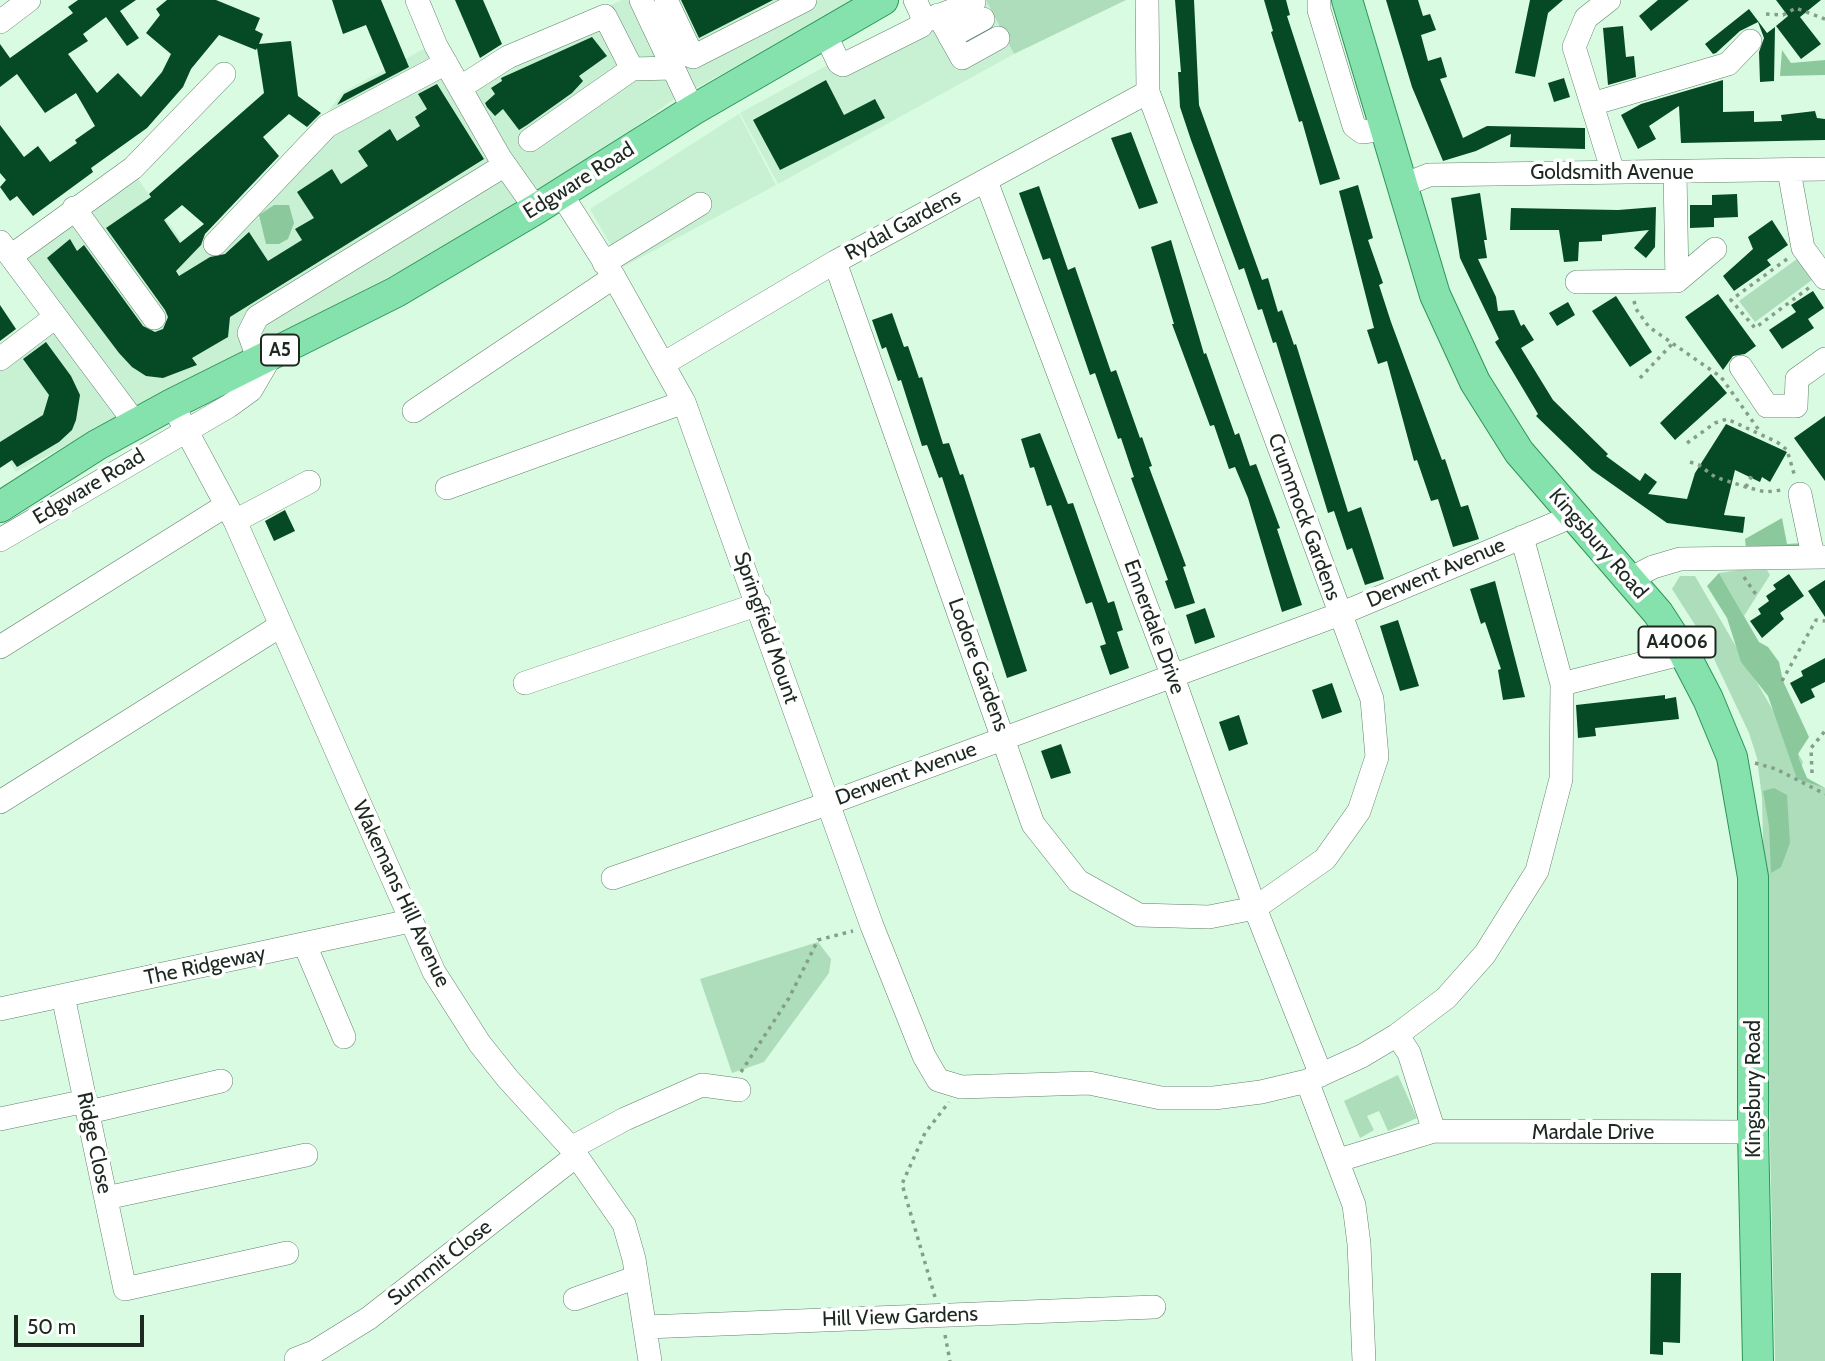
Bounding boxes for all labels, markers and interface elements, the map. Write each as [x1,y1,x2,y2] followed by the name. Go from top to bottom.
[519,137,639,225] street label: Edgware Road
[1530,160,1694,186] street label: Goldsmith Avenue
[841,184,965,266] street label: Rydal Gardens
[261,334,299,366] road number: A5
[1262,430,1346,604] street label: Crummock Gardens
[29,444,149,530] street label: Edgware Road
[1543,484,1653,604] street label: Kingsbury Road
[1363,532,1509,614] street label: Derwent Avenue
[728,549,804,707] street label: Springfield Mount
[1118,556,1190,698] street label: Ennerdale Drive
[942,595,1014,735] street label: Lodore Gardens
[1638,626,1716,657] road number: A4006
[832,737,980,811] street label: Derwent Avenue
[347,797,455,991] street label: Wakemans Hill Avenue
[142,941,268,991] street label: The Ridgeway
[1741,1020,1767,1158] street label: Kingsbury Road
[71,1090,117,1196] street label: Ridge Close
[1532,1120,1654,1146] street label: Mardale Drive
[383,1215,497,1311] street label: Summit Close
[18,1302,147,1346] scale bar
[822,1302,978,1332] street label: Hill View Gardens
[27,1314,76,1339] text: 50 m

